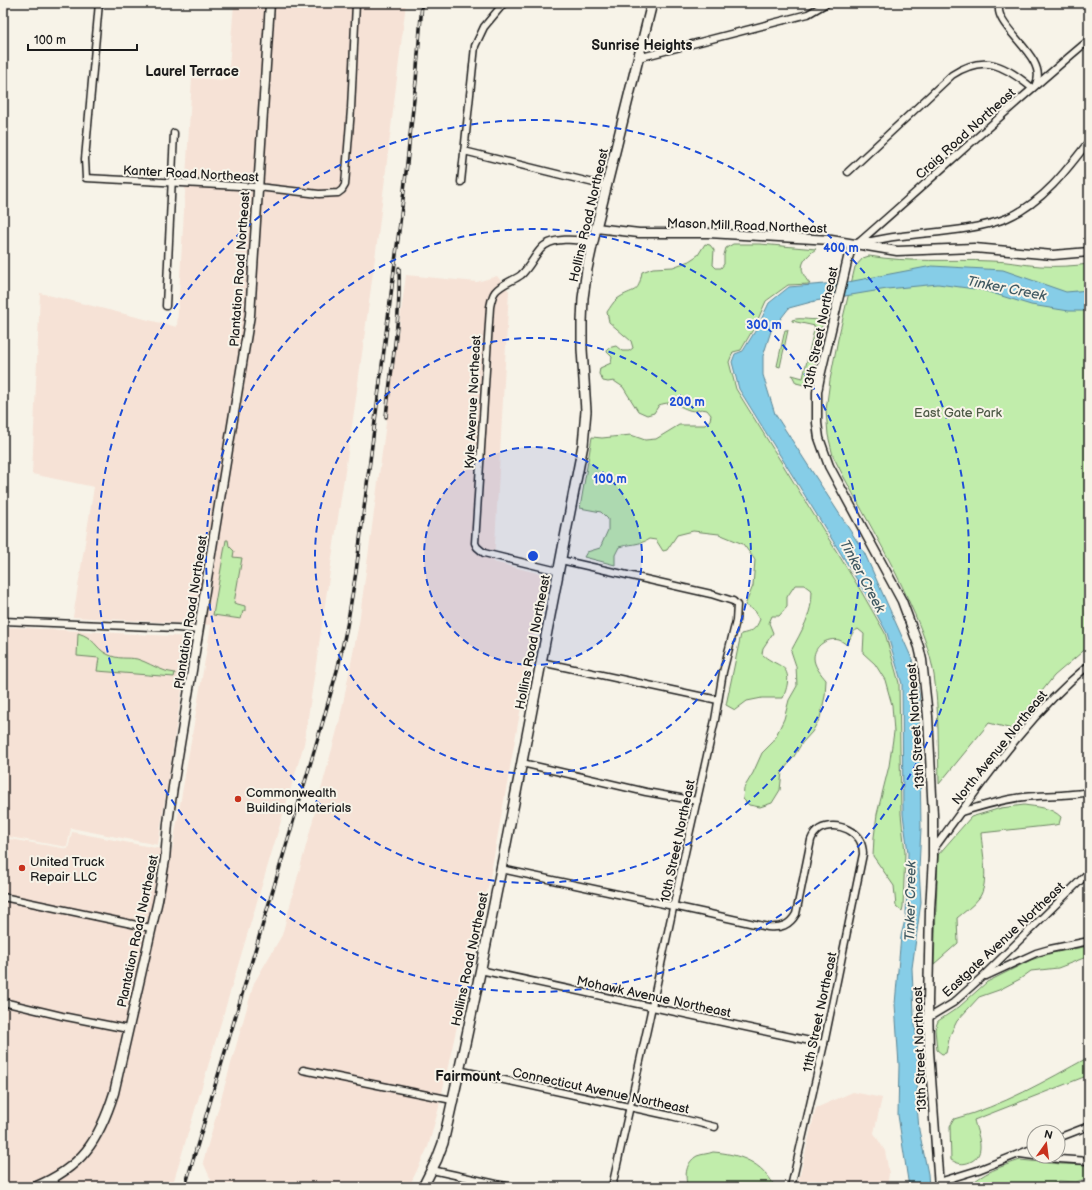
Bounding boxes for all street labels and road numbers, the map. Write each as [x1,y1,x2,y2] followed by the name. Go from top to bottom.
[912,85,1019,183] street label: Craig Road Northeast
[566,147,612,284] street label: Hollins Road Northeast
[123,162,259,186] street label: Kanter Road Northeast
[227,191,253,347] street label: Plantation Road Northeast
[667,215,827,237] street label: Mason Mill Road Northeast
[800,265,842,391] street label: 13th Street Northeast
[462,335,484,469] street label: Kyle Avenue Northeast
[171,534,211,690] street label: Plantation Road Northeast
[512,574,554,711] street label: Hollins Road Northeast
[904,663,928,789] street label: 13th Street Northeast
[949,687,1051,808] street label: North Avenue Northeast
[657,778,699,904] street label: 10th Street Northeast
[114,853,162,1009] street label: Plantation Road Northeast
[939,879,1068,1001] street label: Eastgate Avenue Northeast
[448,891,492,1028] street label: Hollins Road Northeast
[799,951,841,1074] street label: 11th Street Northeast
[575,973,733,1021] street label: Mohawk Avenue Northeast
[910,986,930,1112] street label: 13th Street Northeast
[511,1064,691,1118] street label: Connecticut Avenue Northeast

